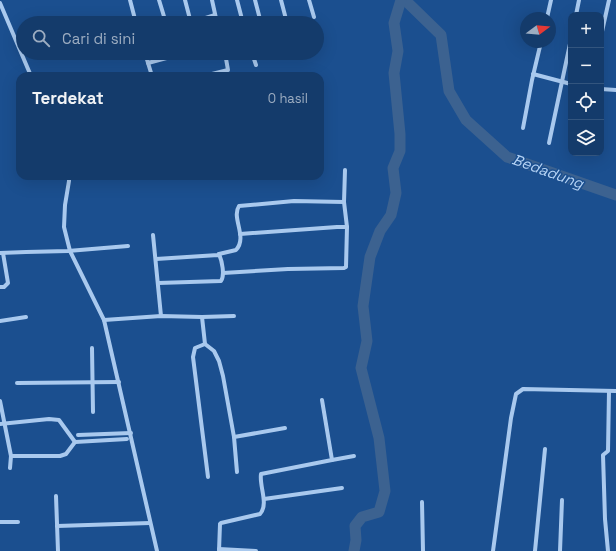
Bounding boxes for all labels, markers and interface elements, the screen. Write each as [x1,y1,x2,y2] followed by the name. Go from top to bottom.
[520,12,556,48] north arrow
[568,12,604,156] map controls
[568,12,604,48] button: +
[16,16,324,60] search box
[30,27,52,49] icon: search
[62,29,135,48] text: Cari di sini
[568,48,604,84] button: −
[568,84,604,120] button: locate
[32,87,104,109] text: Terdekat
[268,90,308,107] text: 0 hasil
[568,120,604,156] button: layers
[510,149,588,193] water label: Bedadung

